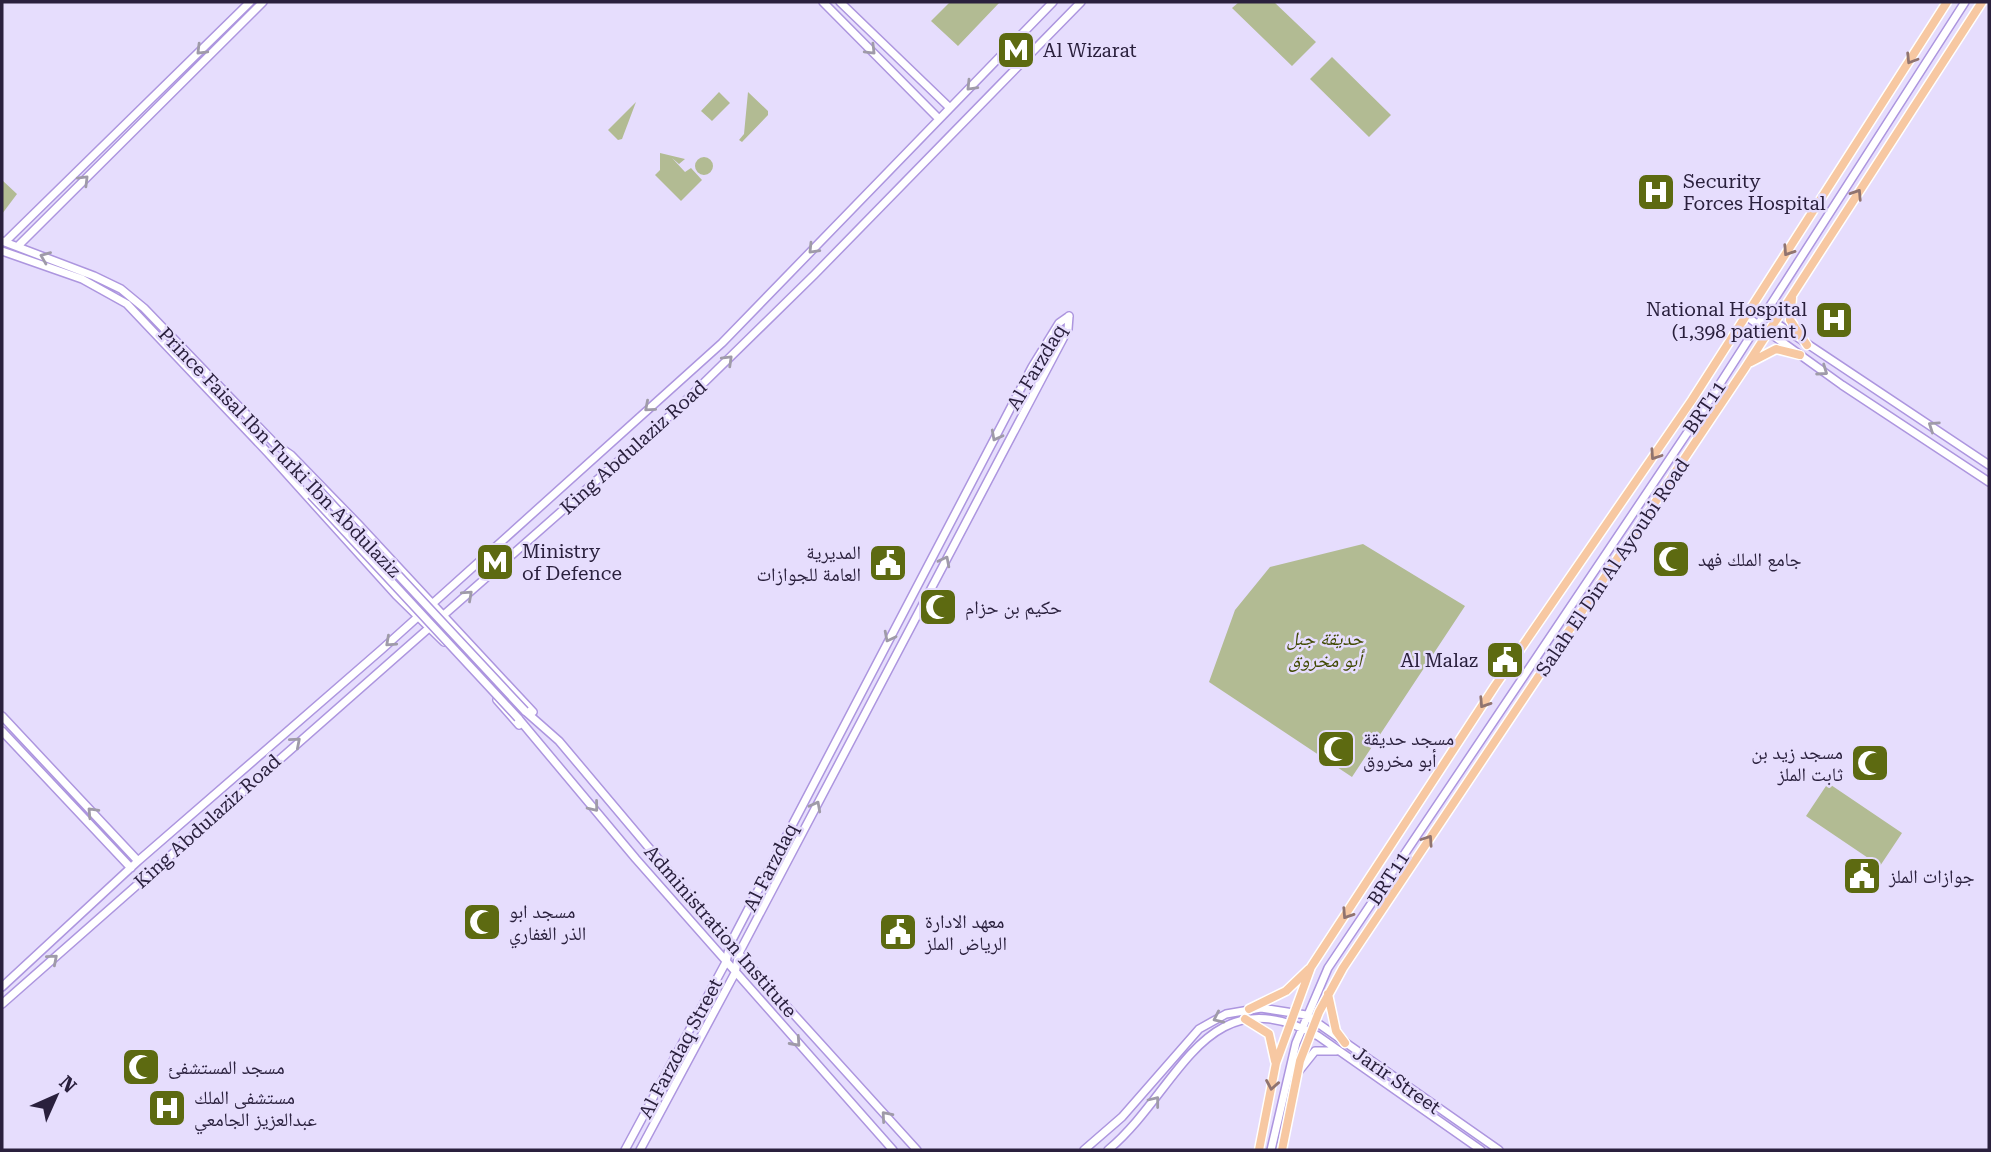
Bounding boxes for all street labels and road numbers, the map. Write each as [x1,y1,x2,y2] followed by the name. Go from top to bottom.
[1002,320,1071,414] street label: Al Farzdaq
[154,322,406,582] street label: Prince Faisal Ibn Turki Ibn Abdulaziz
[555,376,711,519] street label: King Abdulaziz Road
[1678,376,1731,438] street label: BRT11
[1531,454,1694,680] street label: Salah El Din Al Ayoubi Road
[129,750,285,893] street label: King Abdulaziz Road
[738,819,803,915] street label: Al Farzdaq
[640,840,802,1022] street label: Administration Institute
[1363,847,1414,909] street label: BRT11
[634,974,727,1122] street label: Al Farzdaq Street
[1349,1042,1445,1119] street label: Jarir Street

